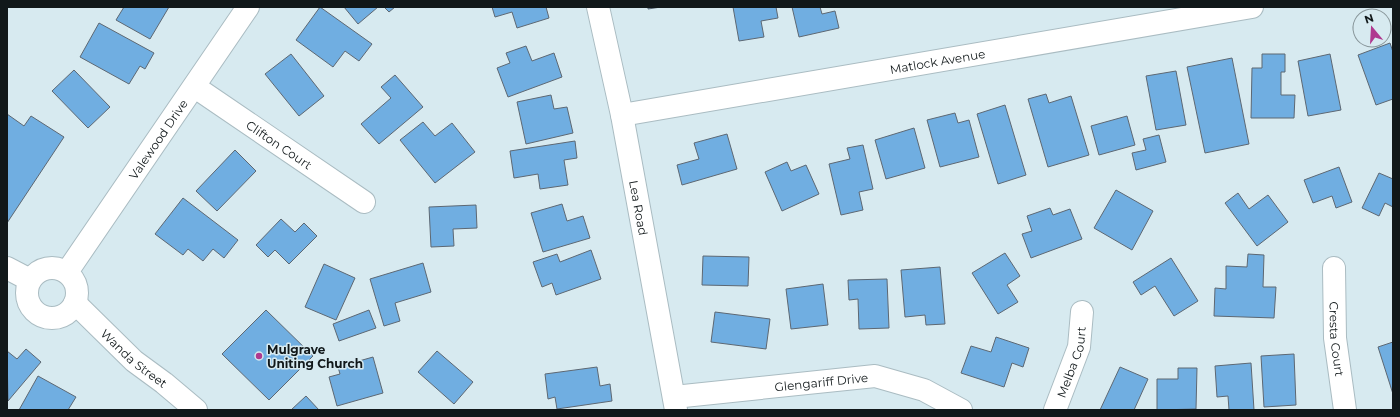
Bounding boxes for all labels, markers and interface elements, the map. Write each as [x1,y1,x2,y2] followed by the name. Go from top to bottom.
[1352,8,1392,48] north arrow
[1363,10,1375,27] text: N
[889,45,986,76] street label: Matlock Avenue
[125,96,190,182] street label: Valewood Drive
[244,117,315,172] street label: Clifton Court
[627,179,651,237] street label: Lea Road
[1327,301,1348,377] street label: Cresta Court
[98,325,170,391] street label: Wanda Street
[1053,326,1088,400] street label: Melba Court
[267,342,363,371] place label: Mulgrave Uniting Church
[254,351,264,361] marker: Mulgrave Uniting Church
[774,369,869,394] street label: Glengariff Drive

